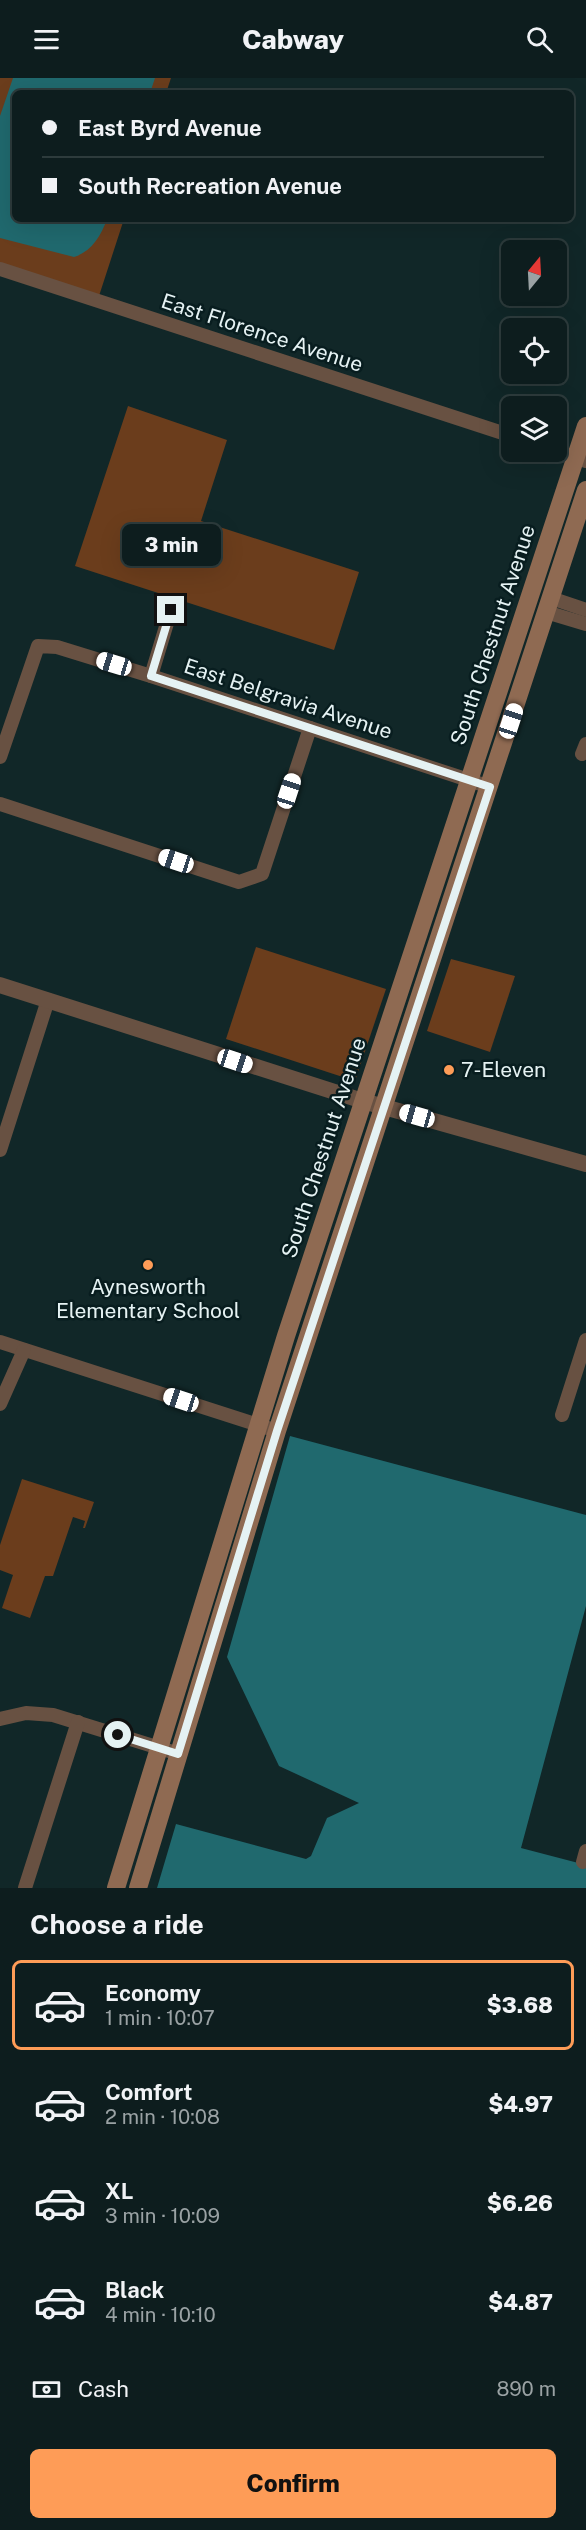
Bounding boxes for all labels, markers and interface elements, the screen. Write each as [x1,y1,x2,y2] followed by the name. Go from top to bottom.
[30,23,63,56] icon: menu
[242,23,344,55] text: Cabway
[523,23,556,56] icon: search
[78,115,262,141] text: East Byrd Avenue
[78,173,342,199] text: South Recreation Avenue
[501,240,567,306] north arrow
[501,240,567,462] map controls
[158,288,366,377] street label: East Florence Avenue
[501,318,567,384] button: locate
[501,396,567,462] button: layers
[445,522,540,748] street label: South Chestnut Avenue
[122,523,220,565] callout: 3 min
[145,533,198,557] text: 3 min
[157,596,184,623] route end
[94,650,134,678] car
[181,653,395,744] street label: East Belgravia Avenue
[497,701,525,741] car
[275,771,303,811] car
[156,847,196,875] car
[276,1035,371,1261] street label: South Chestnut Avenue
[215,1047,255,1075] car
[461,1057,546,1082] place label: 7-Eleven
[442,1063,456,1077] marker: 7-Eleven
[397,1102,437,1130] car
[141,1258,155,1272] marker: Aynesworth Elementary School
[56,1274,240,1323] place label: Aynesworth Elementary School
[161,1386,201,1414] car
[104,1721,131,1748] route start
[30,1908,204,1940] text: Choose a ride
[33,1978,87,2032] icon: car
[105,1980,201,2006] text: Economy
[487,1992,553,2018] text: $3.68
[105,2006,215,2030] text: 1 min · 10:07
[33,2077,87,2131] icon: car
[105,2079,192,2105] text: Comfort
[488,2091,553,2117] text: $4.97
[105,2105,220,2129] text: 2 min · 10:08
[33,2176,87,2230] icon: car
[105,2178,133,2204] text: XL
[487,2190,553,2216] text: $6.26
[105,2204,220,2228] text: 3 min · 10:09
[33,2275,87,2329] icon: car
[105,2277,164,2303] text: Black
[488,2289,553,2315] text: $4.87
[105,2303,216,2327] text: 4 min · 10:10
[30,2373,63,2406] icon: cash
[78,2376,129,2402] text: Cash
[496,2377,556,2401] text: 890 m
[30,2449,556,2518] button: Confirm

